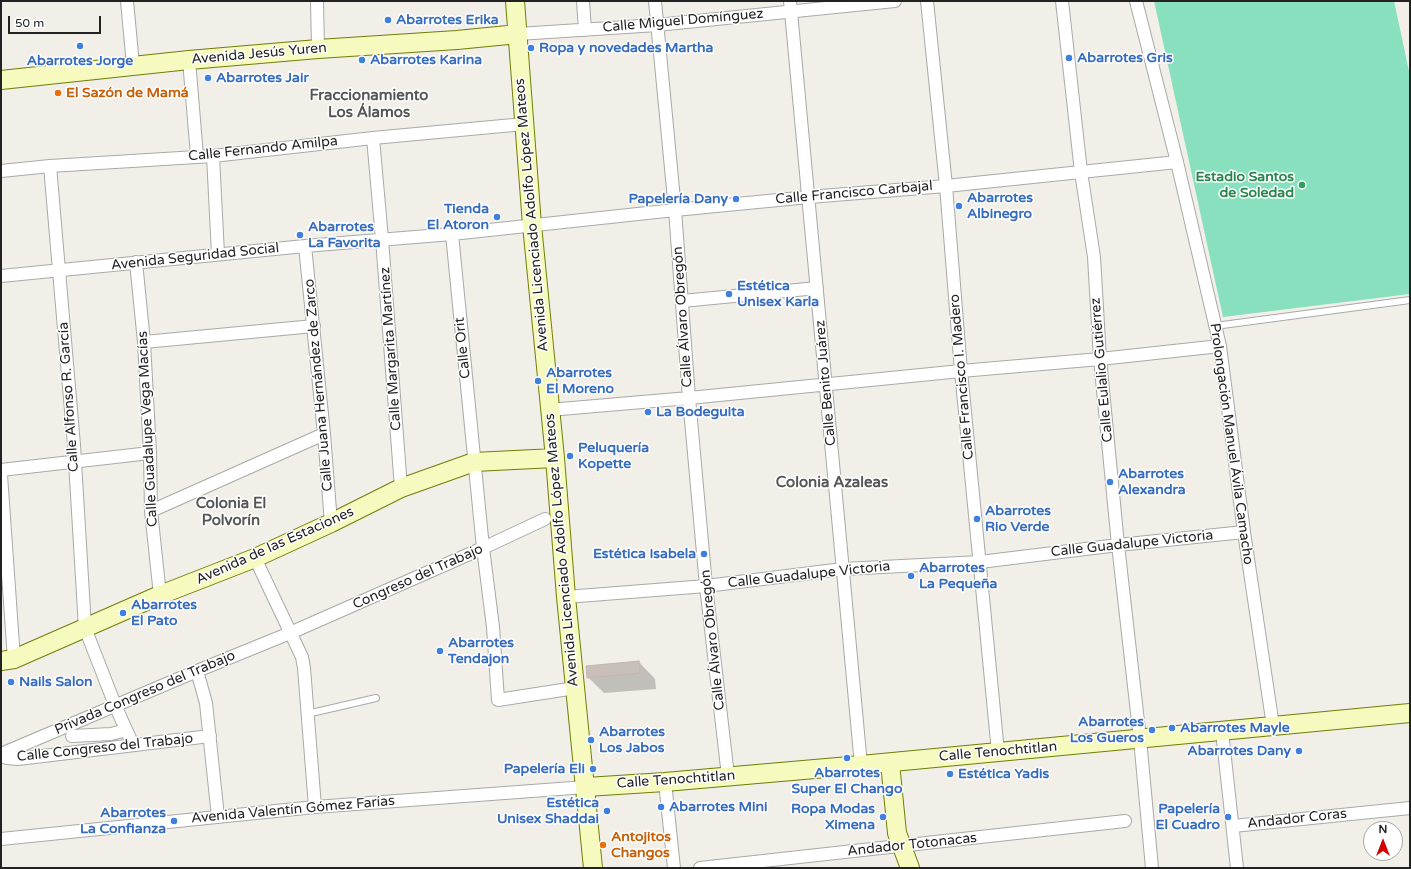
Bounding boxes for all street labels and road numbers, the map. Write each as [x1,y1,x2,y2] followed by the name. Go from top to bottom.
[602,6,764,36] street label: Calle Miguel Domínguez
[191,40,327,68] street label: Avenida Jesús Yuren
[512,78,552,352] street label: Avenida Licenciado Adolfo López Mateos
[187,133,339,165] street label: Calle Fernando Amilpa
[775,178,933,208] street label: Calle Francisco Carbajal
[110,240,280,274] street label: Avenida Seguridad Social
[670,246,696,388] street label: Calle Álvaro Obregón
[377,267,405,431] street label: Calle Margarita Martínez
[301,278,337,492] street label: Calle Juana Hernández de Zarco
[946,293,978,461] street label: Calle Francisco I. Madero
[1087,297,1117,443] street label: Calle Eulalio Gutiérrez
[451,317,475,379] street label: Calle Orit
[812,319,840,447] street label: Calle Benito Juárez
[55,321,83,473] street label: Calle Alfonso R. García
[1206,322,1256,566] street label: Prolongación Manuel Ávila Camacho
[134,331,162,527] street label: Calle Guadalupe Vega Macías
[542,413,582,687] street label: Avenida Licenciado Adolfo López Mateos
[193,504,357,588] street label: Avenida de las Estaciones
[1050,527,1214,561] street label: Calle Guadalupe Victoria
[350,541,486,613] street label: Congreso del Trabajo
[727,558,891,592] street label: Calle Guadalupe Victoria
[697,569,729,711] street label: Calle Álvaro Obregón
[52,647,238,739] street label: Privada Congreso del Trabajo
[16,730,194,766] street label: Calle Congreso del Trabajo
[938,738,1058,766] street label: Calle Tenochtitlan
[616,767,736,793] street label: Calle Tenochtitlan
[190,793,396,827] street label: Avenida Valentín Gómez Farías
[1246,805,1348,833] street label: Andador Coras
[846,830,978,860] street label: Andador Totonacas

